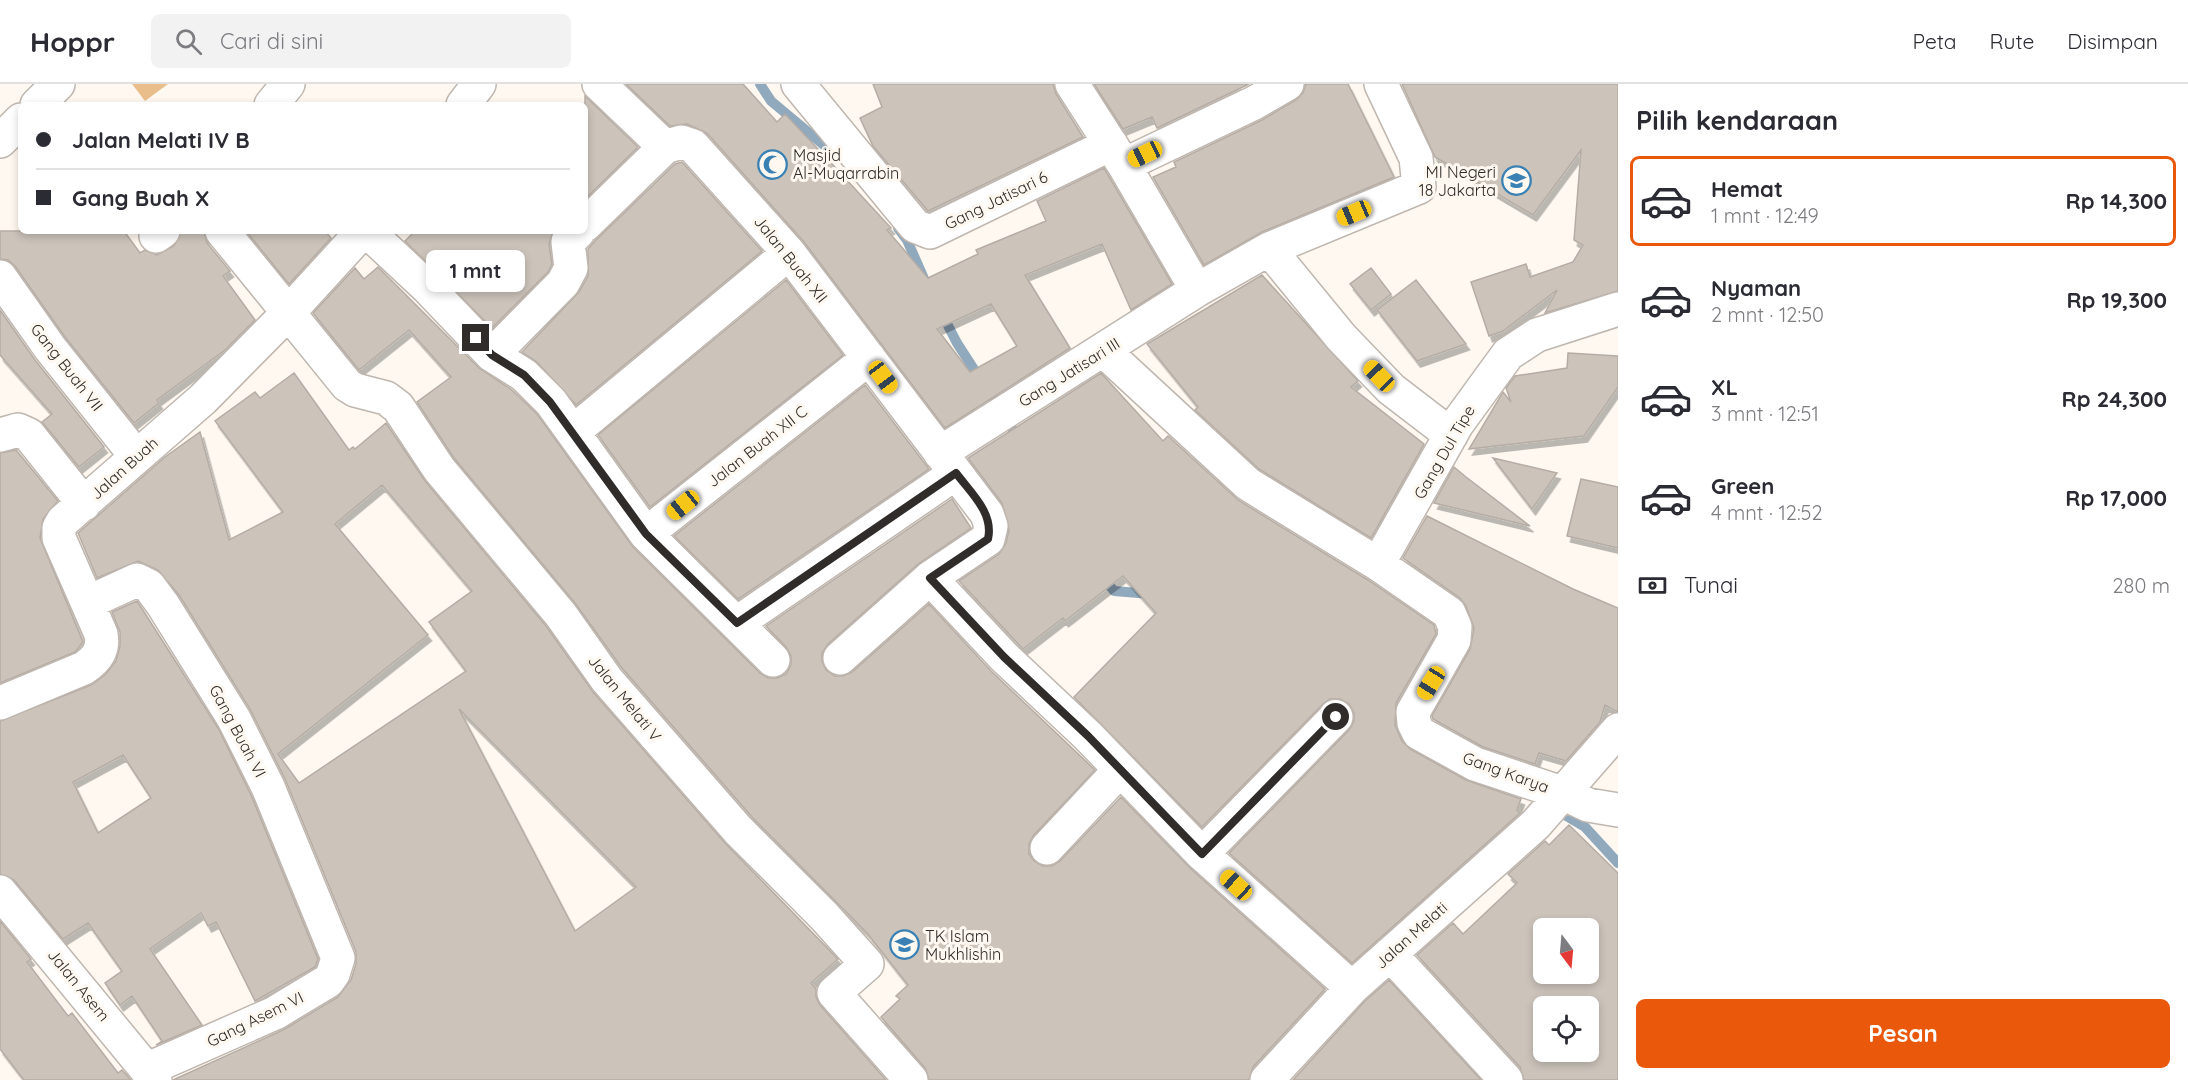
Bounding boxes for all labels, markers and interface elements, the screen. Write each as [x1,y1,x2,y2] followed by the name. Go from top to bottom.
[151,14,571,68] search box
[30,24,115,59] text: Hoppr
[172,25,205,58] icon: search
[220,27,323,55] text: Cari di sini
[1913,28,1957,54] text: Peta
[1990,28,2034,54] text: Rute
[2067,28,2158,54] text: Disimpan
[1636,103,1838,137] text: Pilih kendaraan
[72,126,250,154] text: Jalan Melati IV B
[1125,138,1165,170] car
[793,145,899,183] place label: Masjid Al-Muqarrabin
[756,148,788,180] mosque icon: Masjid Al-Muqarrabin
[1419,162,1496,200] place label: MI Negeri 18 Jakarta
[1501,165,1533,197] school or university icon: MI Negeri 18 Jakarta
[941,166,1051,234] street label: Gang Jatisari 6
[1639,174,1693,228] icon: car
[1711,175,1783,203] text: Hemat
[72,184,209,212] text: Gang Buah X
[2066,187,2167,215] text: Rp 14,300
[1334,198,1374,228] car
[1711,203,1819,228] text: 1 mnt · 12:49
[750,211,832,307] street label: Jalan Buah XII
[426,251,526,293] callout: 1 mnt
[450,258,501,283] text: 1 mnt
[1639,273,1693,327] icon: car
[1711,274,1801,302] text: Nyaman
[2066,286,2167,314] text: Rp 19,300
[1711,302,1824,327] text: 2 mnt · 12:50
[27,319,107,415] street label: Gang Buah VII
[462,324,489,351] route end
[1015,333,1123,411] street label: Gang Jatisari III
[865,357,901,397] car
[1360,357,1398,395] car
[1639,372,1693,426] icon: car
[1711,373,1738,401] text: XL
[2062,385,2167,413] text: Rp 24,300
[703,401,811,491] street label: Jalan Buah XII C
[1409,401,1479,503] street label: Gang Dul Tipe
[1711,401,1819,426] text: 3 mnt · 12:51
[86,432,162,504] street label: Jalan Buah
[1639,471,1693,525] icon: car
[1711,472,1774,500] text: Green
[2065,484,2167,512] text: Rp 17,000
[663,487,703,523] car
[1711,500,1823,525] text: 4 mnt · 12:52
[1636,569,1669,602] icon: cash
[1684,571,1738,599] text: Tunai
[2113,573,2170,598] text: 280 m
[584,651,666,746] street label: Jalan Melati V
[1414,663,1448,703] car
[205,681,271,781] street label: Gang Buah VI
[1322,703,1349,730] route start
[1460,747,1552,797] street label: Gang Karya
[1217,866,1255,904] car
[1371,897,1451,973] street label: Jalan Melati
[1533,918,1599,984] north arrow
[1533,918,1599,1062] map controls
[925,926,1001,964] place label: TK Islam Mukhlishin
[888,929,920,961] school or university icon: TK Islam Mukhlishin
[44,945,114,1025] street label: Jalan Asem
[203,987,307,1051] street label: Gang Asem VI
[1533,996,1599,1062] button: locate
[1636,999,2170,1068] button: Pesan

